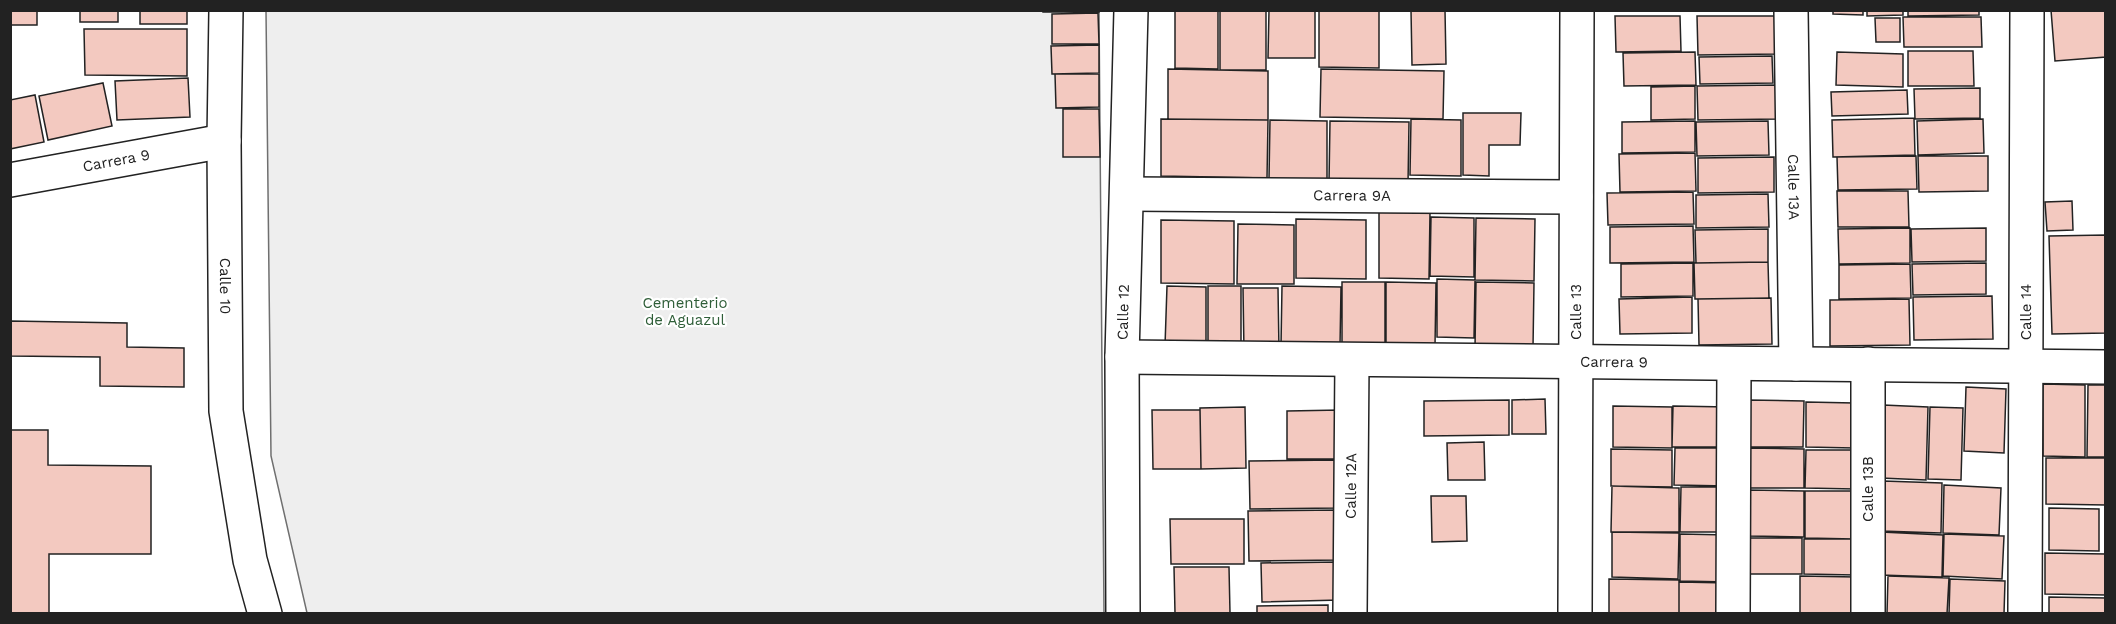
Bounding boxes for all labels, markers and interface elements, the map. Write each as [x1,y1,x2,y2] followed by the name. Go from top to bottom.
[81,146,151,176] street label: Carrera 9
[1784,154,1803,220] street label: Calle 13A
[1313,186,1391,205] street label: Carrera 9A
[216,258,234,314] street label: Calle 10
[1113,284,1133,340] street label: Calle 12
[1567,284,1585,340] street label: Calle 13
[2017,284,2035,340] street label: Calle 14
[642,294,728,329] park label: Cementerio de Aguazul
[1580,353,1648,371] street label: Carrera 9
[1342,453,1360,519] street label: Calle 12A
[1859,456,1877,522] street label: Calle 13B

